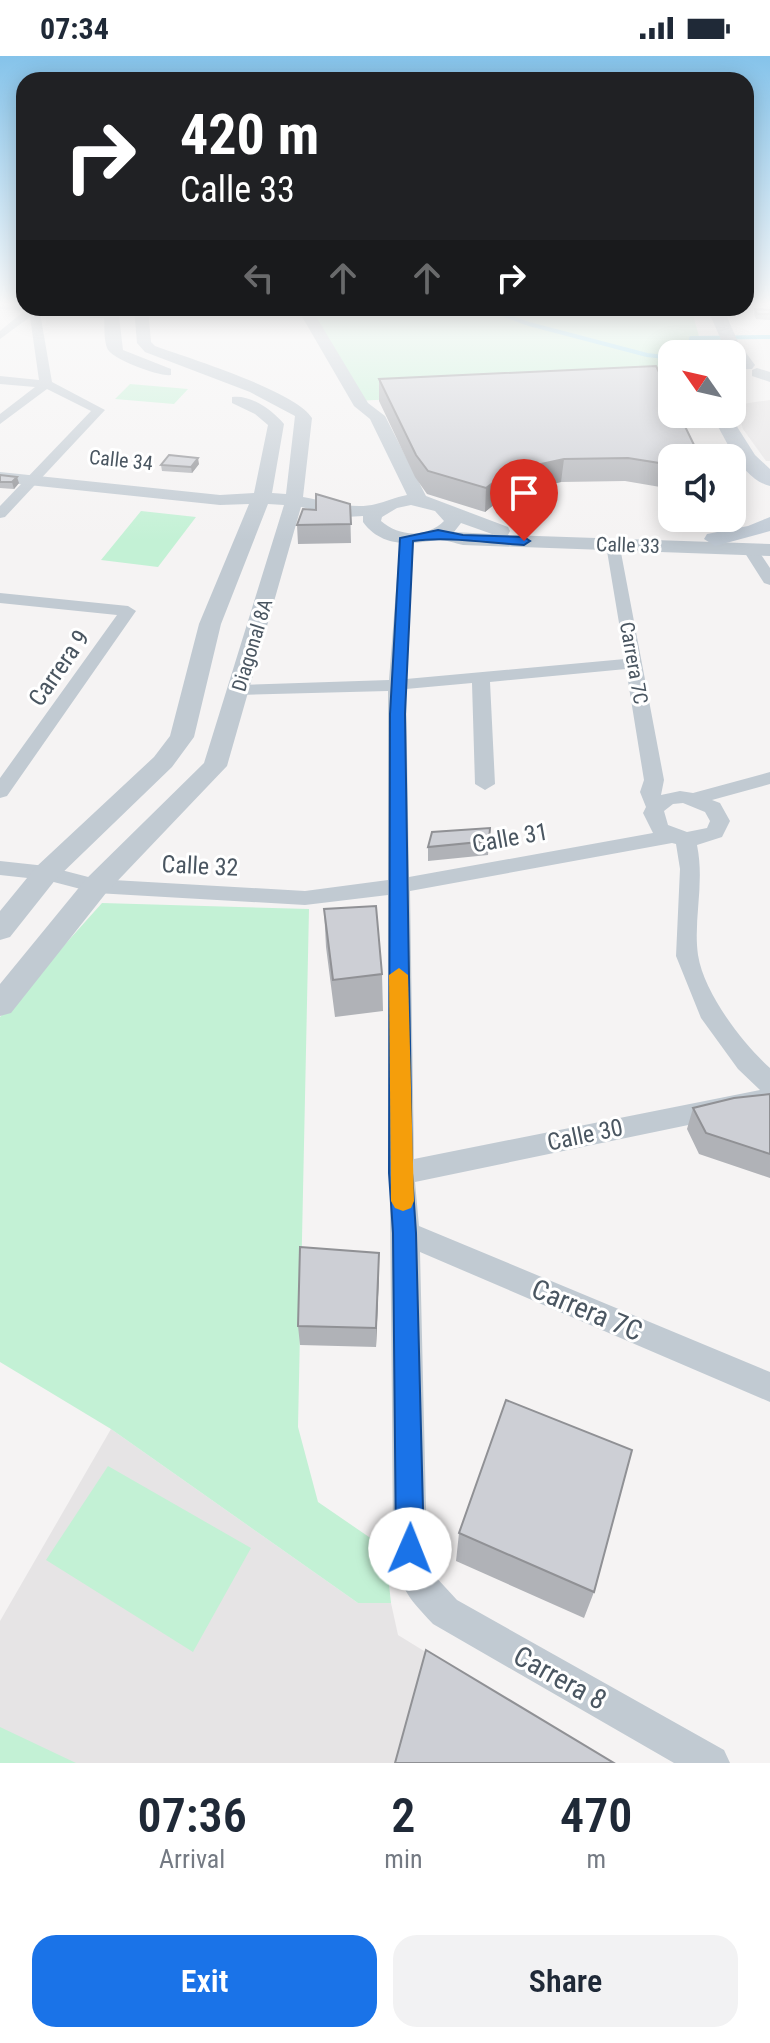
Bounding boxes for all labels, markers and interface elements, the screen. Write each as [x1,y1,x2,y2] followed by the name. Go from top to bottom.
[40,11,109,46] text: 07:34
[180,102,319,168] text: 420 m
[48,104,152,208] icon: right
[180,169,295,211] text: Calle 33
[237,256,281,300] icon: left
[321,256,365,300] icon: ahead
[405,256,449,300] icon: ahead
[489,256,533,300] icon: right
[658,340,746,428] north arrow
[658,340,746,532] map controls
[658,444,746,532] button: sound
[88,445,154,475] street label: Calle 34
[490,459,558,541] pin
[502,471,546,515] icon: arrive
[596,532,660,558] street label: Calle 33
[227,595,278,694] street label: Diagonal 8A
[615,620,653,706] street label: Carrera 7C
[23,625,95,711] street label: Carrera 9
[470,818,550,858] street label: Calle 31
[161,850,239,882] street label: Calle 32
[545,1113,625,1157] street label: Calle 30
[527,1272,647,1348] street label: Carrera 7C
[368,1507,452,1591] position arrow
[508,1639,612,1717] street label: Carrera 8
[138,1787,247,1844] text: 07:36
[391,1787,415,1844] text: 2
[560,1787,632,1844] text: 470
[159,1844,225,1874] text: Arrival
[384,1844,422,1874] text: min
[586,1844,606,1874] text: m
[32,1935,377,2027] button: Exit
[393,1935,738,2027] button: Share

